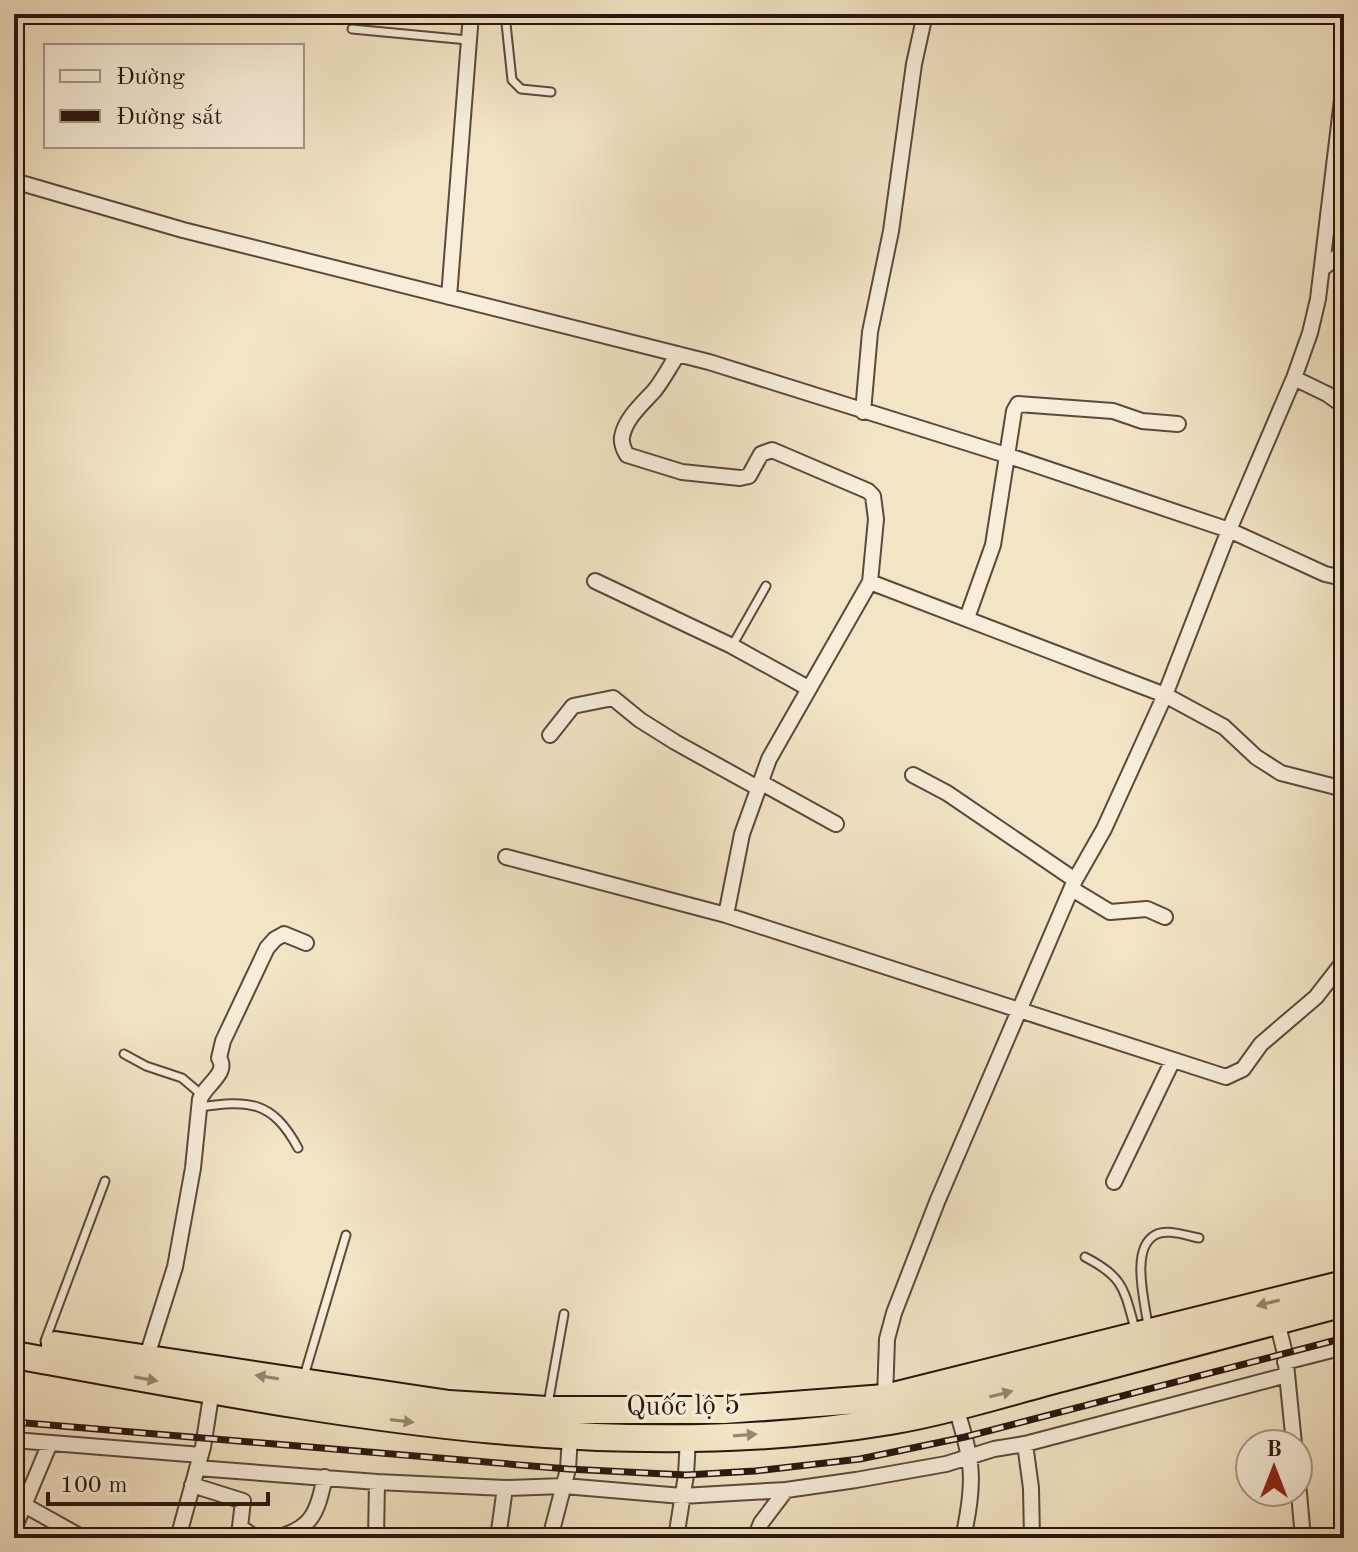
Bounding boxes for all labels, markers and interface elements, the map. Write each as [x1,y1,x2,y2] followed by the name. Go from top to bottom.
[44,44,304,148] legend
[116,66,185,90] text: Đường
[116,104,222,130] text: Đường sắt
[1256,1297,1281,1309] one-way arrow
[254,1370,279,1383] one-way arrow
[134,1373,159,1385] one-way arrow
[989,1387,1014,1399] one-way arrow
[626,1391,740,1422] street label: Quốc lộ 5
[390,1415,415,1428] one-way arrow
[733,1428,758,1441] one-way arrow
[1234,1428,1314,1508] north arrow
[1266,1439,1282,1461] text: B
[48,1456,268,1506] scale bar
[60,1474,128,1498] text: 100 m

